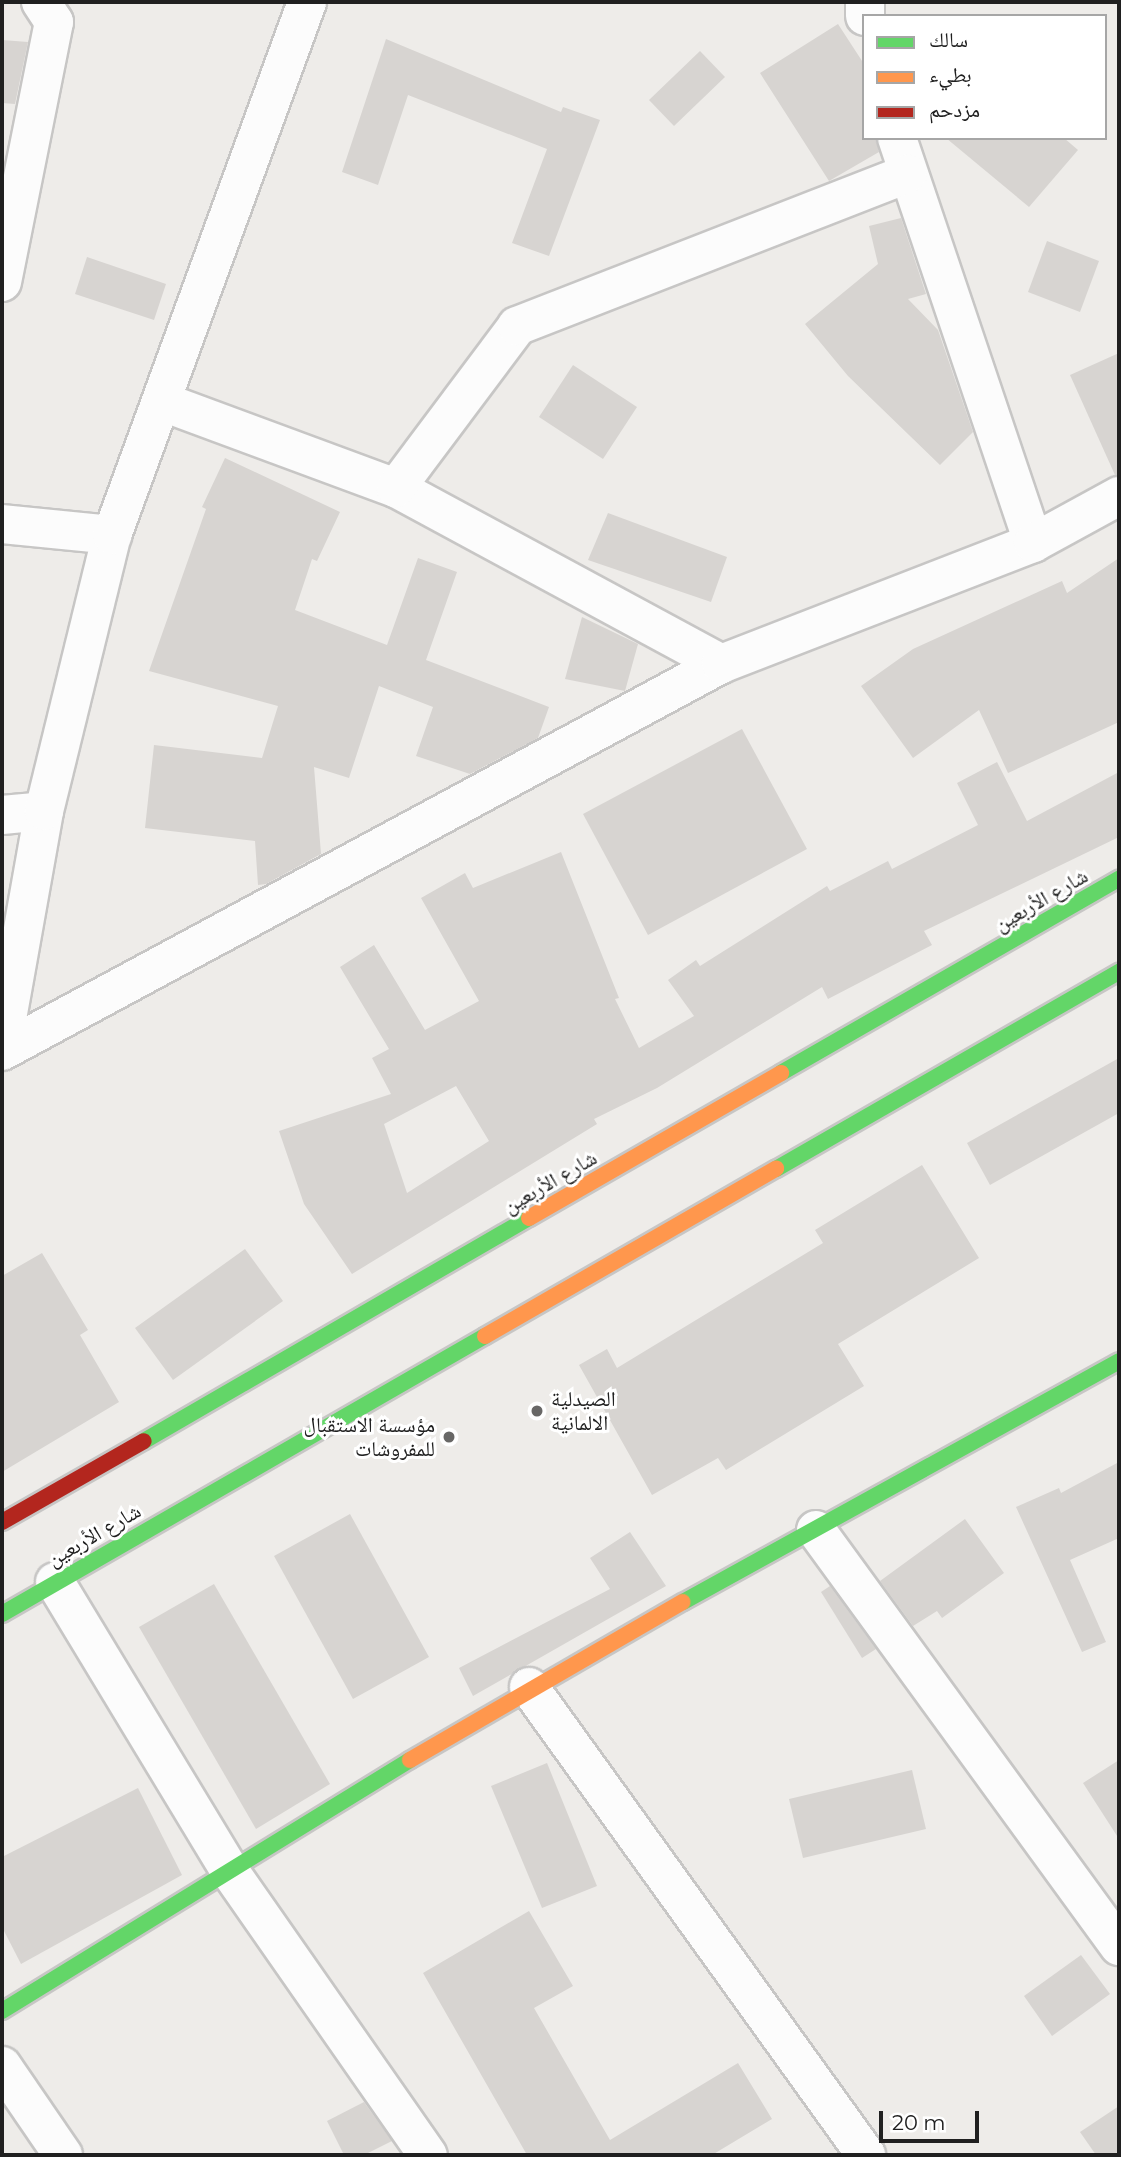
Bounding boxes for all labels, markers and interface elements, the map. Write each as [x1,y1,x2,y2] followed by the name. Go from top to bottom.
[862,14,1107,140] legend
[929,27,968,52] text: سالك
[929,62,972,87] text: بطيء
[929,97,980,122] text: مزدحم
[990,863,1092,937] street label: شارع الأربعين
[499,1145,601,1219] street label: شارع الأربعين
[551,1386,616,1436] place label: الصيدلية الالمانية
[529,1403,545,1419] marker: الصيدلية الالمانية
[304,1412,435,1462] place label: مؤسسة الاستقبال للمفروشات
[441,1429,457,1445] marker: مؤسسة الاستقبال للمفروشات
[43,1498,145,1572] street label: شارع الأربعين
[883,2098,983,2142] scale bar
[892,2110,946,2135] text: 20 m

